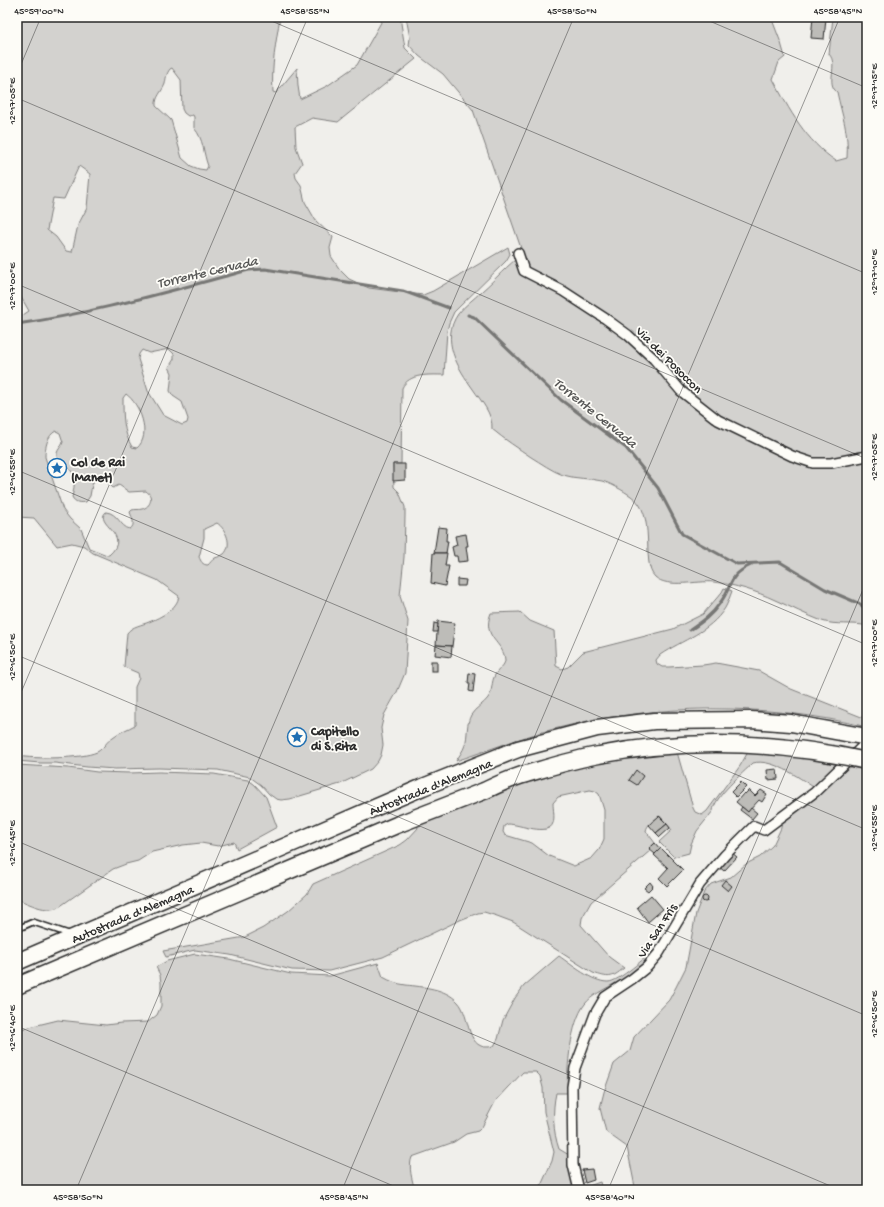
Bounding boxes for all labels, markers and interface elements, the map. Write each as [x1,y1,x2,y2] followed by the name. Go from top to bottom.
[14,6,64,18] text: 45°59'00"N
[281,6,330,18] text: 45°58'55"N
[547,6,597,18] text: 45°58'50"N
[814,6,863,18] text: 45°58'45"N
[869,63,881,109] text: 12°17'15"E
[7,77,19,125] text: 12°17'05"E
[869,249,881,296] text: 12°17'10"E
[156,253,261,293] water label: Torrente Cervada
[7,262,19,310] text: 12°17'00"E
[631,324,705,398] street label: Via dei Posoccon
[549,375,641,454] water label: Torrente Cervada
[869,433,881,481] text: 12°17'05"E
[7,448,19,496] text: 12°16'55"E
[70,456,125,486] place label: Col de Rai (Manet)
[46,457,68,479] place icon: Col de Rai (Manet)
[869,619,881,667] text: 12°17'00"E
[7,633,19,681] text: 12°16'50"E
[310,725,359,755] place label: Capitello di S.Rita
[286,726,308,748] place icon: Capitello di S.Rita
[367,757,495,820] street label: Autostrada d'Alemagna
[869,804,881,852] text: 12°16'55"E
[7,820,19,867] text: 12°16'45"E
[70,882,197,948] street label: Autostrada d'Alemagna
[634,900,682,962] street label: Via San Fris
[869,990,881,1038] text: 12°16'50"E
[7,1004,19,1052] text: 12°16'40"E
[53,1192,103,1204] text: 45°58'50"N
[320,1192,369,1204] text: 45°58'45"N
[586,1192,635,1204] text: 45°58'40"N

